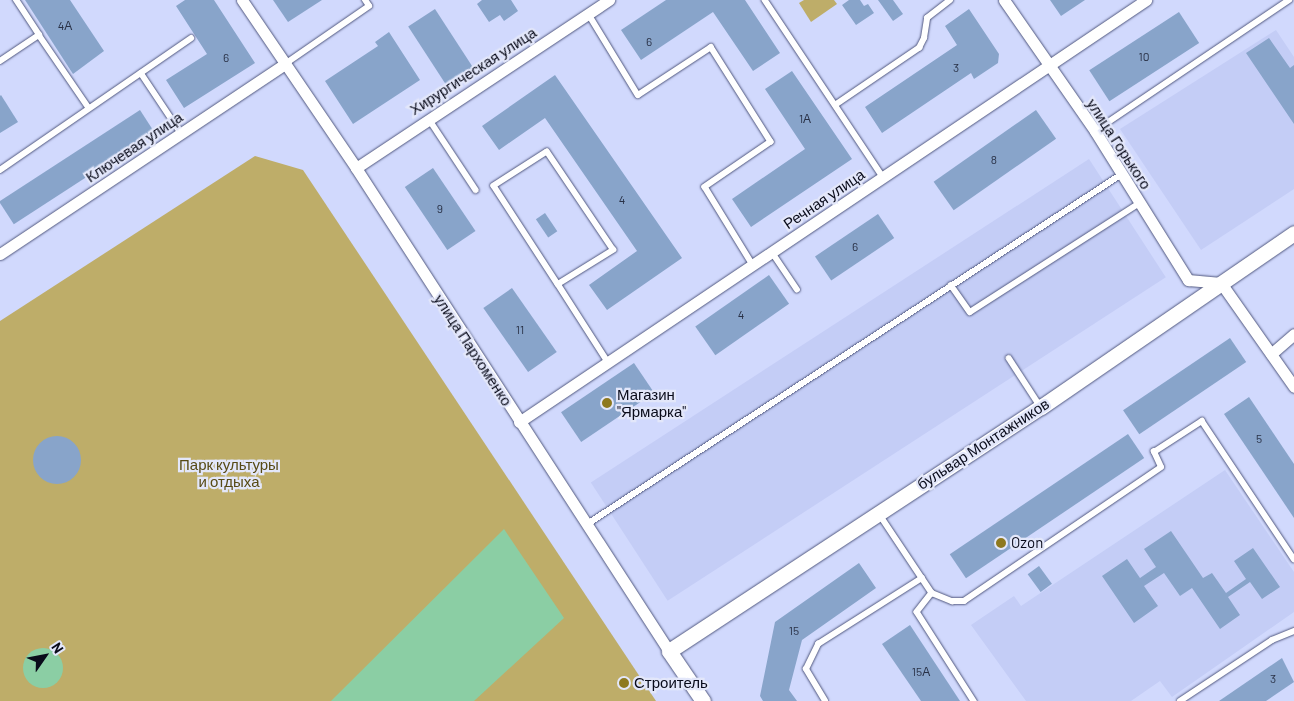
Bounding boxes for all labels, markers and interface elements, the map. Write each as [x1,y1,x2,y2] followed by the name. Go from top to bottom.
[58,19,72,33] house number: 4А
[406,23,540,119] street label: Хирургическая улица
[646,35,652,49] house number: 6
[1139,50,1149,64] house number: 10
[223,51,229,65] house number: 6
[953,61,959,75] house number: 3
[1083,95,1155,193] street label: улица Горького
[82,108,186,186] street label: Ключевая улица
[799,112,811,126] house number: 1А
[991,153,997,167] house number: 8
[780,165,868,233] street label: Речная улица
[619,193,625,207] house number: 4
[437,202,443,216] house number: 9
[852,240,858,254] house number: 6
[430,291,516,409] street label: улица Пархоменко
[738,308,744,322] house number: 4
[516,323,524,337] house number: 11
[617,385,686,420] place label: Магазин "Ярмарка"
[914,395,1052,493] street label: бульвар Монтажников
[601,397,613,409] marker: Магазин "Ярмарка"
[1256,432,1262,446] house number: 5
[179,455,279,490] park label: Парк культуры и отдыха
[1011,534,1043,552] place label: Ozon
[995,537,1007,549] marker: Ozon
[789,624,799,638] house number: 15
[20,631,70,681] north arrow
[48,639,68,656] text: N
[912,665,930,679] house number: 15А
[1270,672,1276,686] house number: 3
[634,674,708,692] place label: Строитель
[618,677,630,689] marker: Строитель

